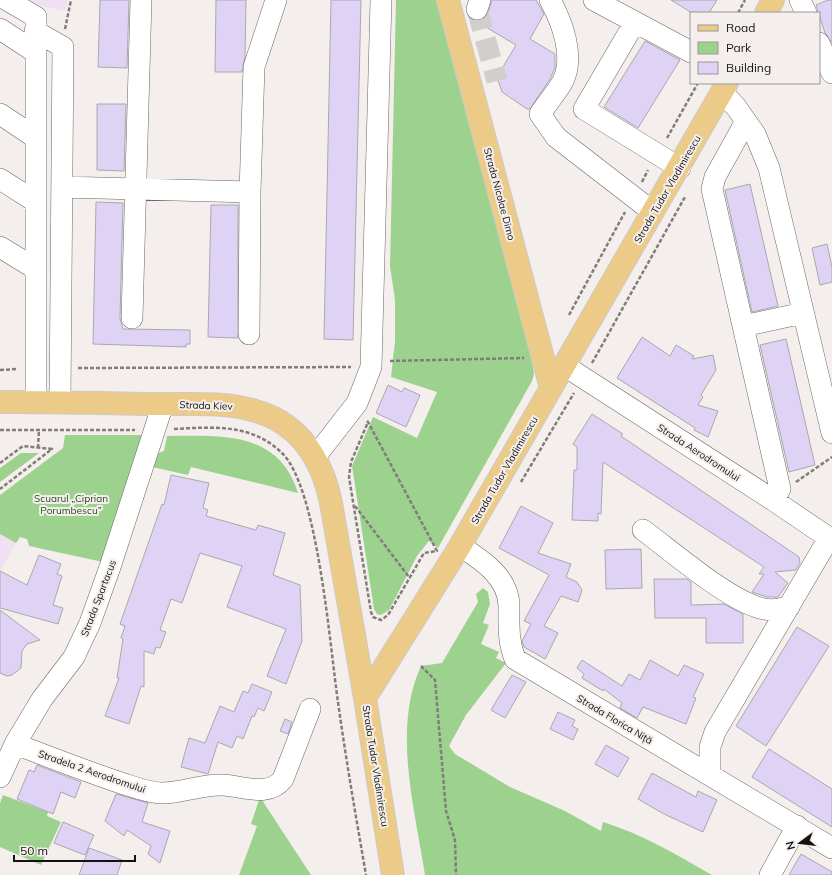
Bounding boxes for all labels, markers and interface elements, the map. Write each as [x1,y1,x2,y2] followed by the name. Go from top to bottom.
[690,12,820,84] legend
[726,20,755,35] text: Road
[726,40,752,55] text: Park
[726,60,771,75] text: Building
[631,133,704,246] street label: Strada Tudor Vladimirescu
[481,147,518,242] street label: Strada Nicolae Dimo
[179,398,234,413] street label: Strada Kiev
[468,414,541,527] street label: Strada Tudor Vladimirescu
[655,421,743,484] street label: Strada Aerodromului
[34,492,108,517] park label: Scuarul „Ciprian Porumbescu”
[78,558,119,638] street label: Strada Spartacus
[574,692,655,747] street label: Strada Florica Niță
[360,705,392,828] street label: Strada Tudor Vladimirescu
[36,747,147,796] street label: Stradela 2 Aerodromului
[780,823,820,863] north arrow
[14,837,135,863] scale bar
[783,840,798,851] text: N
[20,843,48,858] text: 50 m

